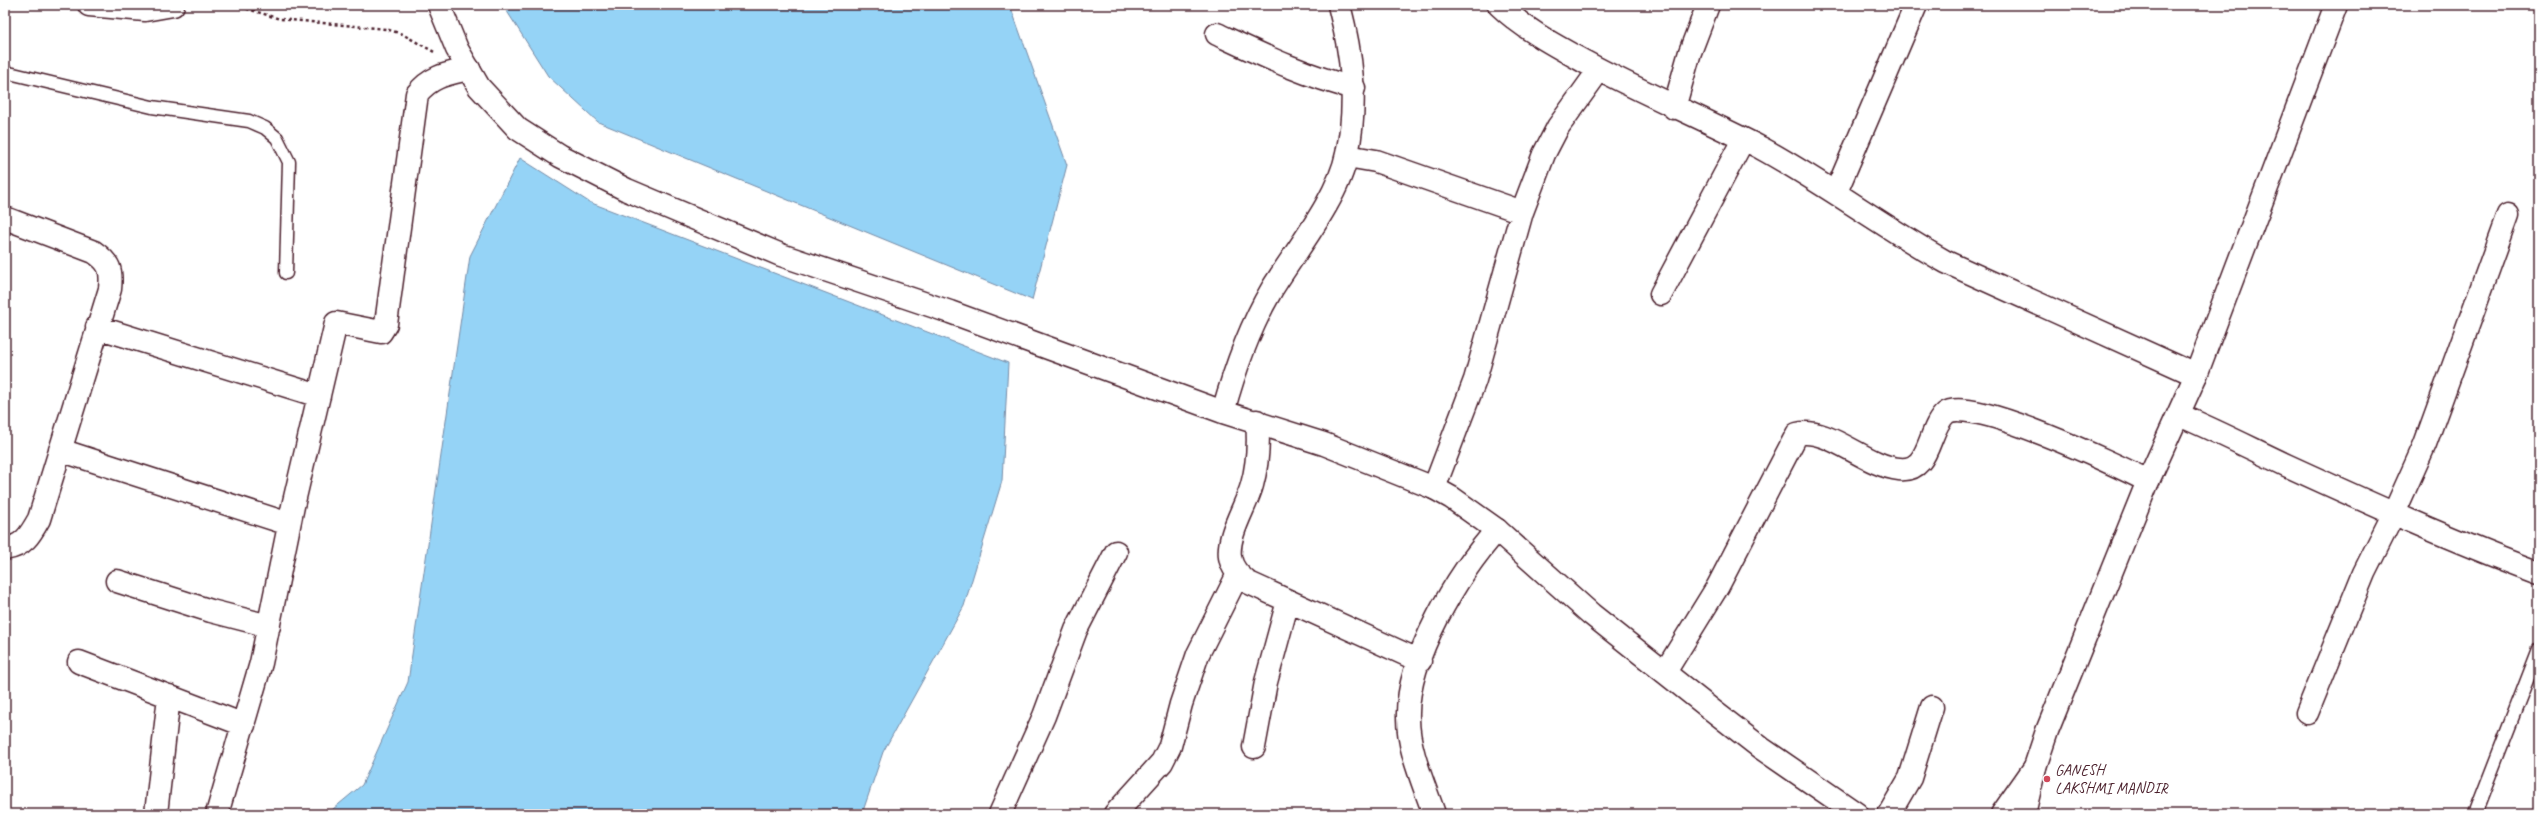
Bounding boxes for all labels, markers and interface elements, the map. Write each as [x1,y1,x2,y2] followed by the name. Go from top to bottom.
[2055,760,2169,798] place label: GANESH LAKSHMI MANDIR
[2042,774,2052,784] marker: GANESH LAKSHMI MANDIR

